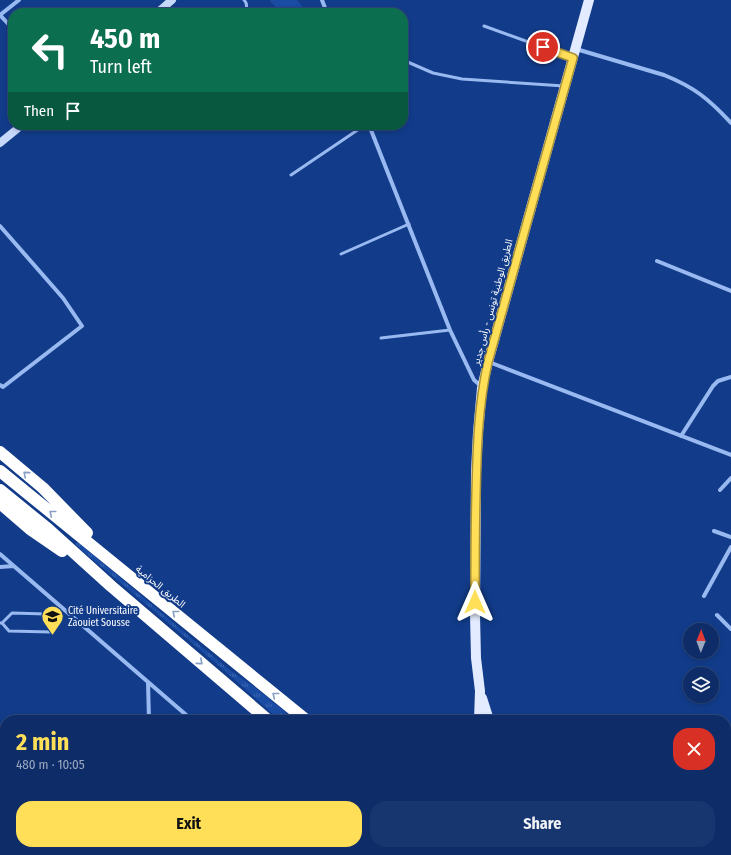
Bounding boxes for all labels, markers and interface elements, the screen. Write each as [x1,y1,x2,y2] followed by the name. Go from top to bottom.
[90,22,160,55] text: 450 m
[24,24,76,76] icon: left
[526,30,560,64] pin
[532,36,554,58] icon: arrive
[90,56,152,78] text: Turn left
[62,100,84,122] icon: arrive
[24,102,54,120] text: Then
[470,238,516,367] street label: الطريق الوطنية تونس - رأس جدير
[23,471,31,478] one-way arrow
[50,511,57,518] one-way arrow
[133,563,188,610] street label: الطريق الحزامية
[454,581,496,623] position arrow
[40,603,66,636] school or university icon: Cité Universitaire Zaouiet Sousse
[68,605,138,629] place label: Cité Universitaire Zaouiet Sousse
[172,610,179,617] one-way arrow
[683,623,719,659] north arrow
[683,623,719,703] map controls
[195,657,202,664] one-way arrow
[683,667,719,703] button: layers
[273,693,280,700] one-way arrow
[16,728,69,756] text: 2 min
[673,728,715,770] button: close
[16,757,85,772] text: 480 m · 10:05
[16,801,362,847] button: Exit
[370,801,715,847] button: Share

